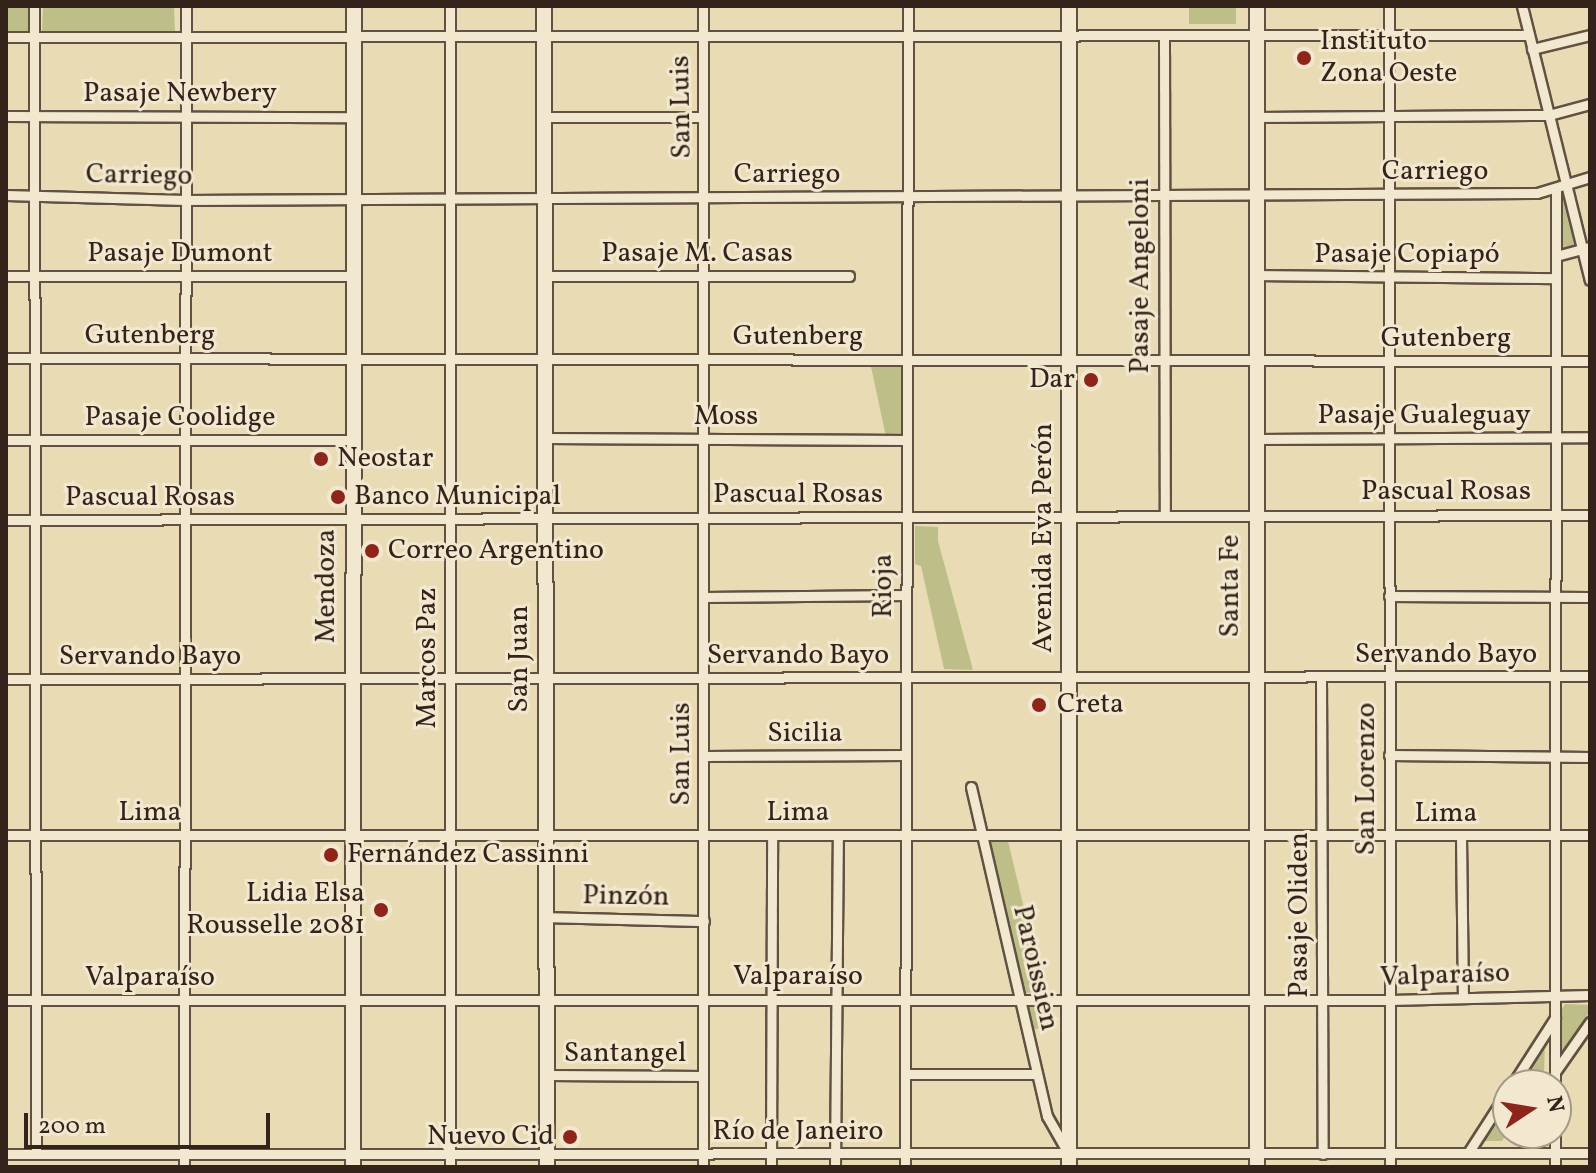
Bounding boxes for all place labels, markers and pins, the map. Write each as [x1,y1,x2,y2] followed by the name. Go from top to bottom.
[1320,25,1457,91] place label: Instituto Zona Oeste
[1295,49,1313,67] marker: Instituto Zona Oeste
[1029,363,1075,397] place label: Dar
[1082,371,1100,389] marker: Dar
[337,442,433,476] place label: Neostar
[312,450,330,468] marker: Neostar
[354,480,561,514] place label: Banco Municipal
[329,488,347,506] marker: Banco Municipal
[388,534,604,568] place label: Correo Argentino
[363,542,381,560] marker: Correo Argentino
[1057,688,1124,722] place label: Creta
[1028,694,1050,716] marker: Creta
[347,838,589,872] place label: Fernández Cassinni
[322,846,340,864] marker: Fernández Cassinni
[186,877,365,943] place label: Lidia Elsa Rousselle 2081
[372,901,390,919] marker: Lidia Elsa Rousselle 2081
[427,1120,554,1154] place label: Nuevo Cid
[561,1128,579,1146] marker: Nuevo Cid

